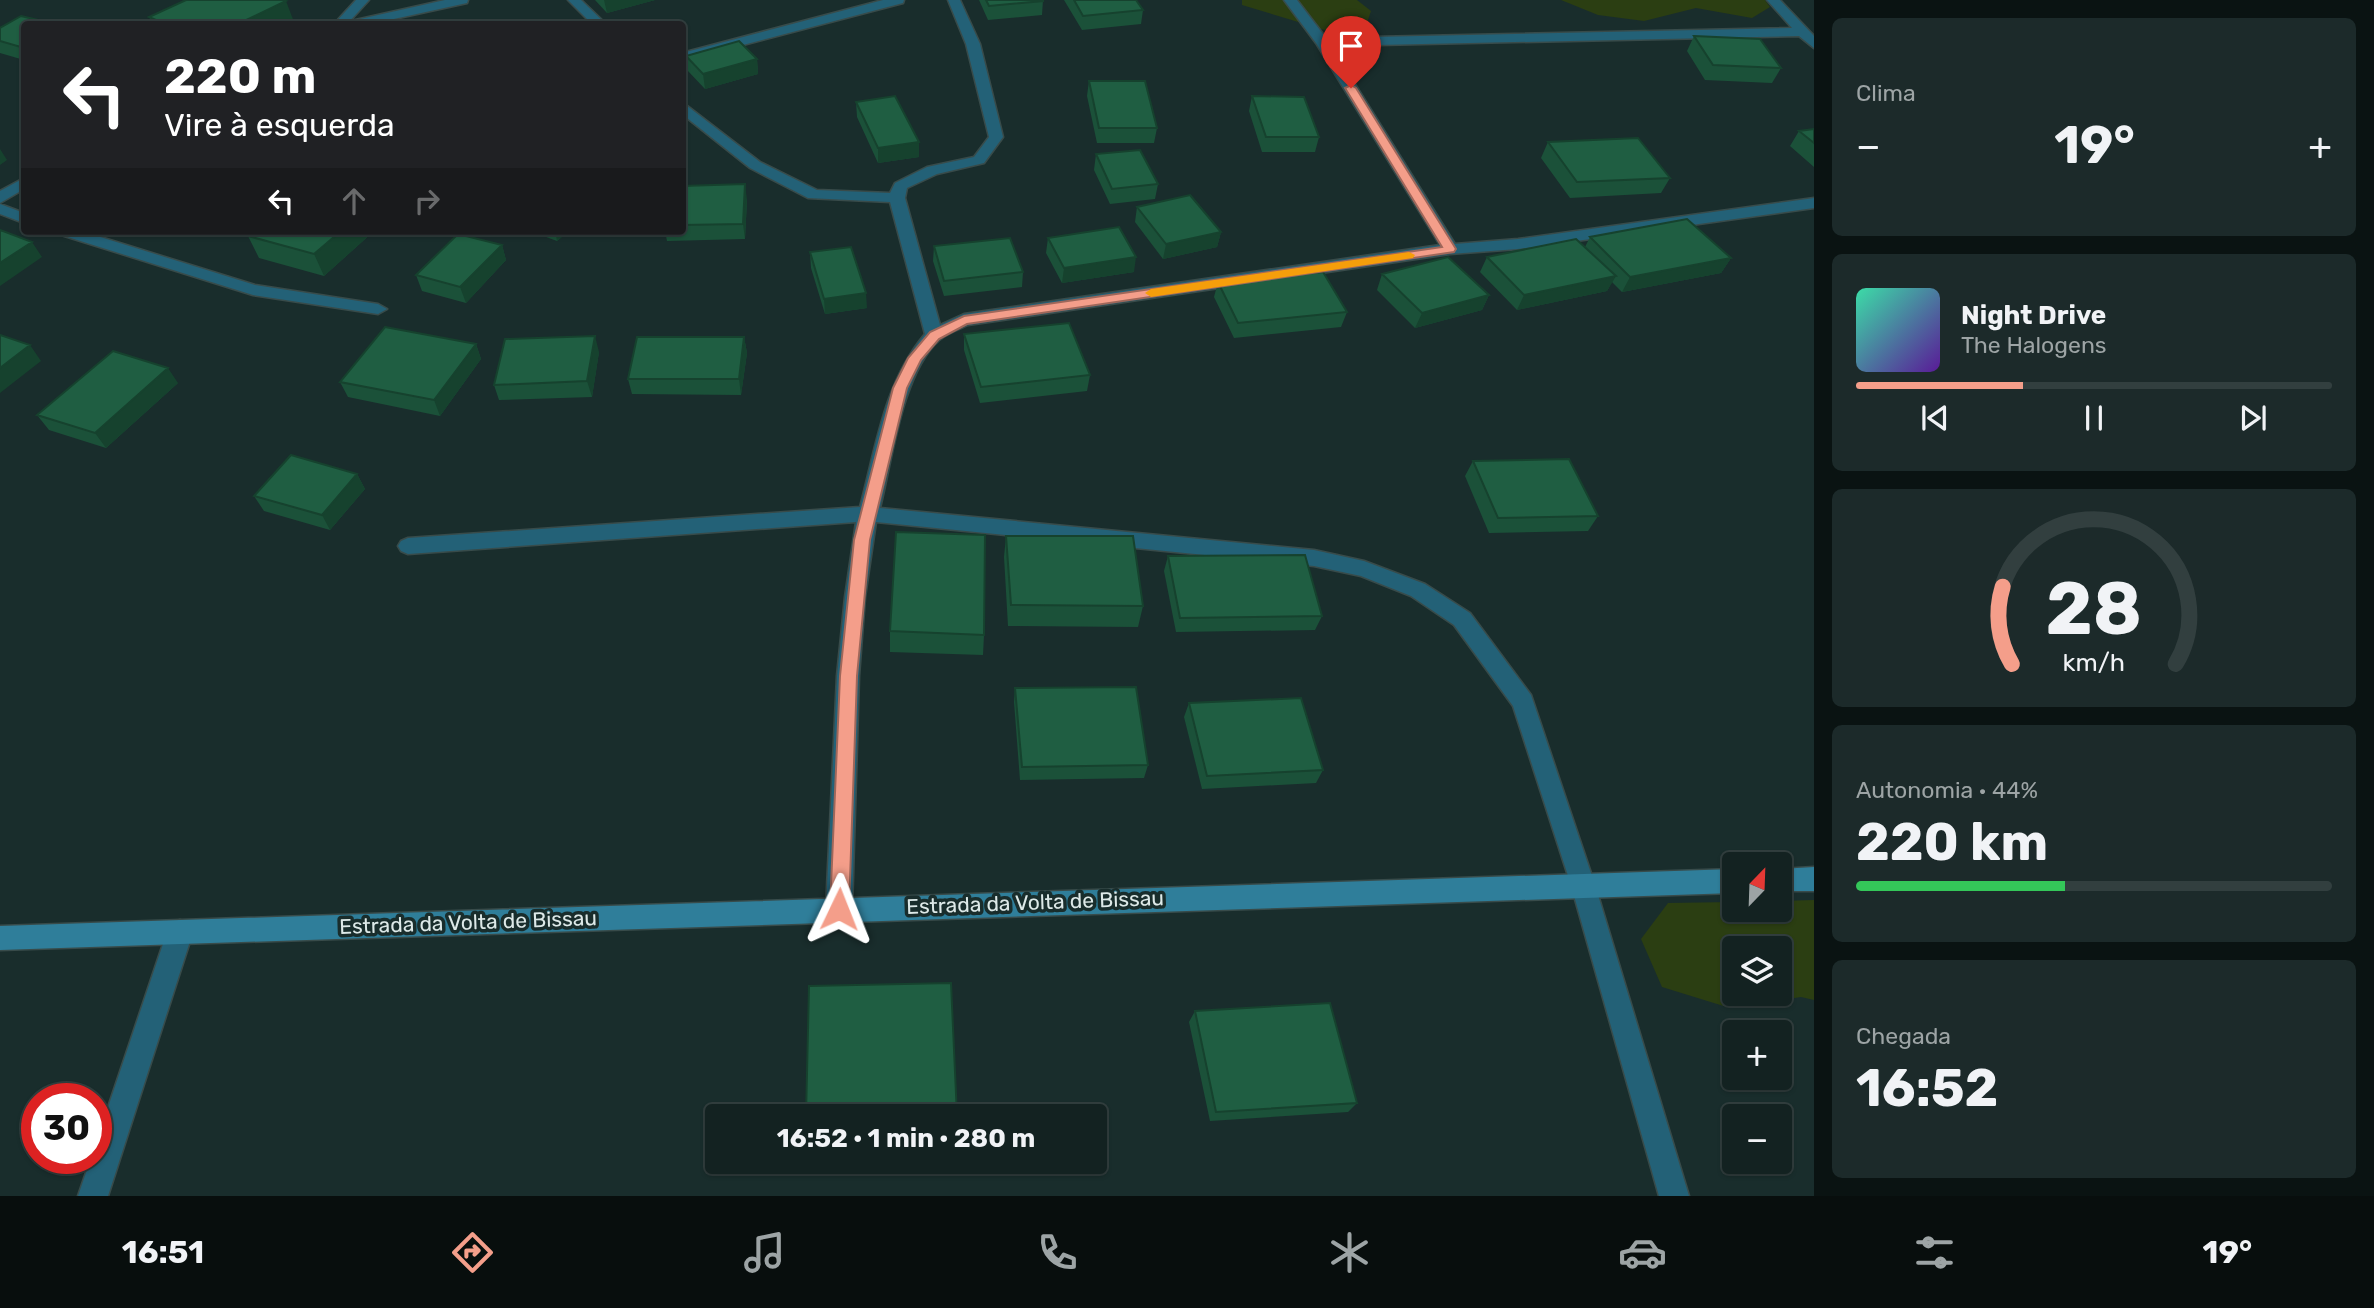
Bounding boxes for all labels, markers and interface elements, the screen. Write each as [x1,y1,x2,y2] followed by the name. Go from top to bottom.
[1321,16,1381,88] pin
[1332,27,1370,65] icon: arrive
[164,47,316,105] text: 220 m
[49,49,140,140] icon: left
[1856,79,1916,107] text: Clima
[164,106,395,144] text: Vire à esquerda
[2054,114,2135,176] text: 19°
[1856,123,1881,169] text: −
[2308,123,2332,169] text: +
[262,182,300,220] icon: left
[335,182,373,220] icon: ahead
[408,182,446,220] icon: right
[1961,300,2106,331] text: Night Drive
[1961,331,2107,359] text: The Halogens
[1916,399,1954,437] icon: previous
[2075,399,2113,437] icon: pause
[2234,399,2272,437] icon: next
[2046,566,2142,652] text: 28
[2063,648,2125,677] text: km/h
[1856,776,2038,804] text: Autonomia · 44%
[1856,811,2048,873] text: 220 km
[1722,852,1792,922] north arrow
[1722,852,1792,1174] map controls
[802,872,876,946] position arrow
[906,885,1164,919] street label: Estrada da Volta de Bissau
[339,905,597,939] street label: Estrada da Volta de Bissau
[1722,936,1792,1006] button: layers
[1722,1020,1792,1090] button: +
[1856,1022,1951,1050] text: Chegada
[1856,1057,1998,1119] text: 16:52
[21,1083,112,1174] speed limit sign: 30
[1722,1104,1792,1174] button: −
[777,1123,1035,1154] text: 16:52 · 1 min · 280 m
[448,1228,497,1277] icon: directions
[740,1228,789,1277] icon: music
[1033,1228,1082,1277] icon: phone
[1325,1228,1374,1277] icon: climate
[1618,1228,1667,1277] icon: car
[1910,1228,1959,1277] icon: filters
[122,1233,204,1271] text: 16:51
[2203,1233,2252,1271] text: 19°

